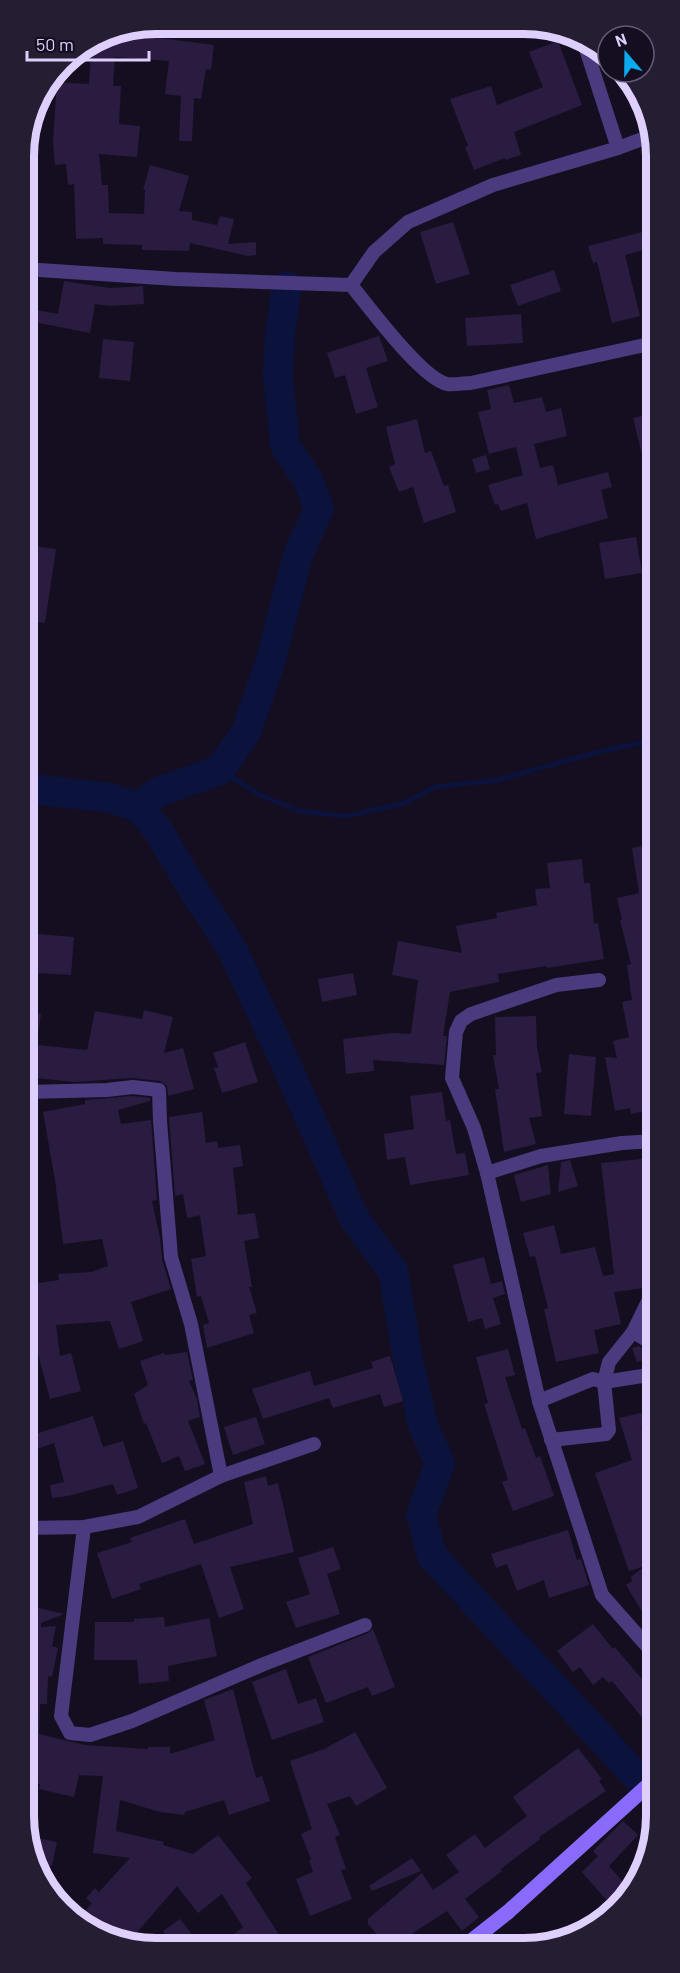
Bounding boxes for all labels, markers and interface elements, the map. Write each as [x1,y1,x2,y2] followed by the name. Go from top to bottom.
[27,24,148,62] scale bar
[596,24,656,84] north arrow
[612,29,629,50] text: N
[36,33,74,55] text: 50 m

